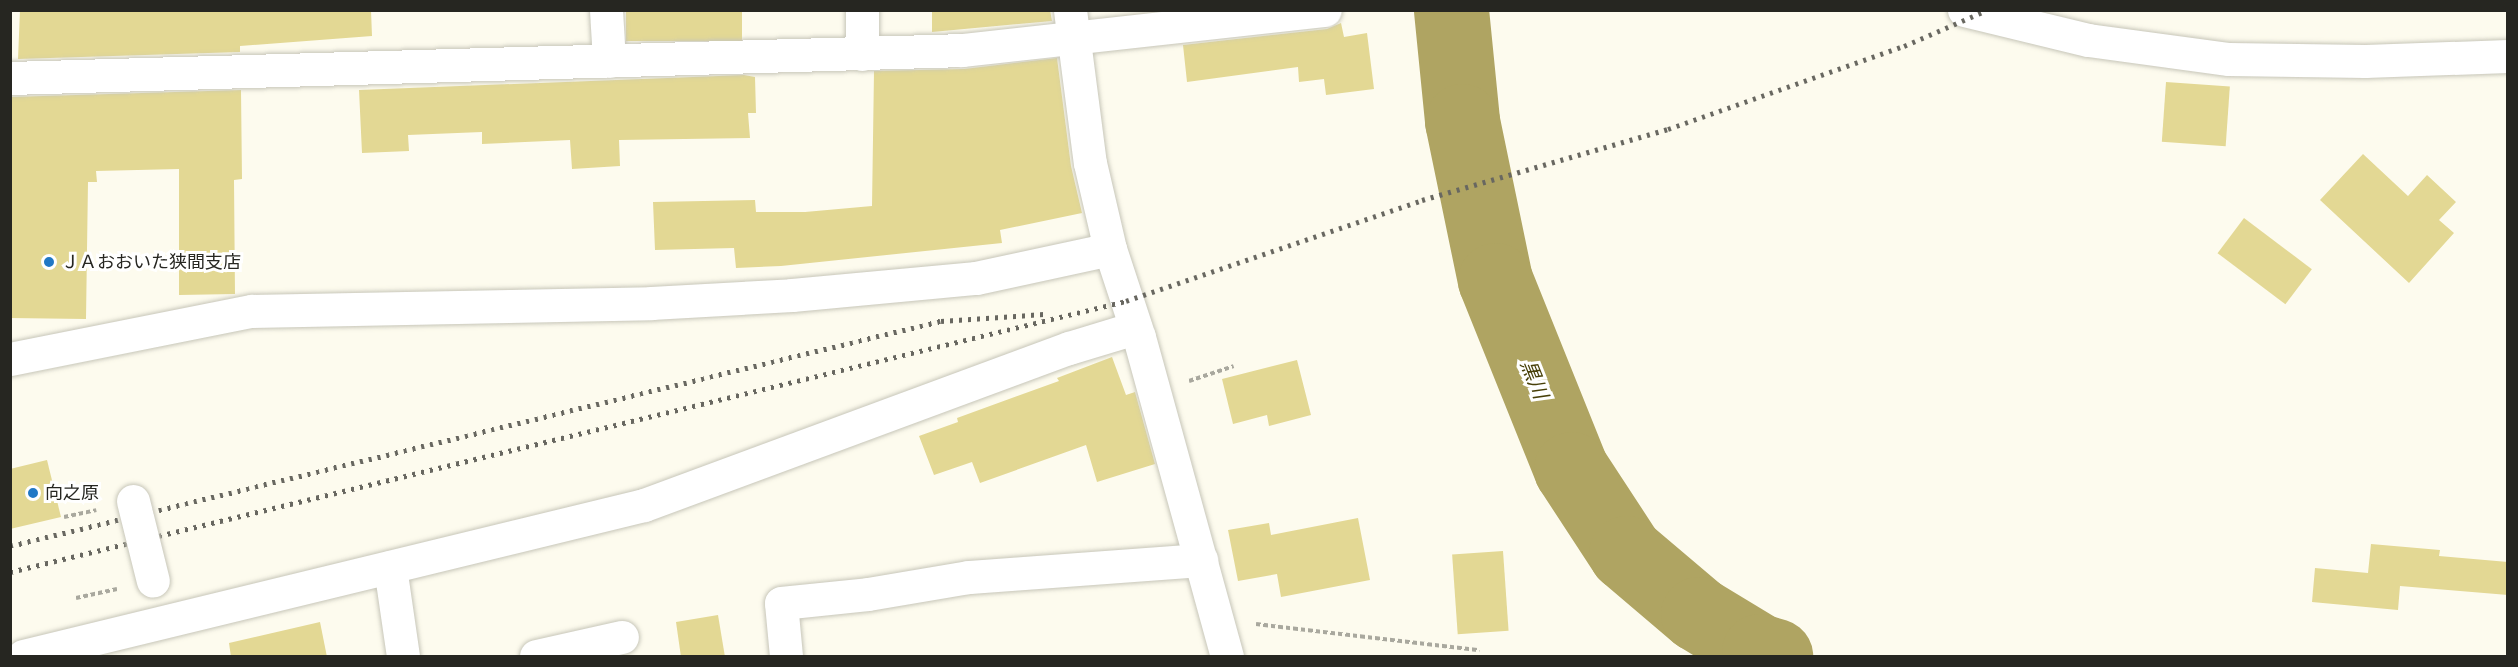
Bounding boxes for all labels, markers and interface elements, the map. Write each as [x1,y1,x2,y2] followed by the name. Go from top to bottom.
[61,251,241,273] place label: ＪＡおおいた狭間支店
[42,255,56,269] marker: ＪＡおおいた狭間支店
[1516,356,1554,402] water label: 黒川
[45,482,99,504] place label: 向之原
[26,486,40,500] marker: 向之原

